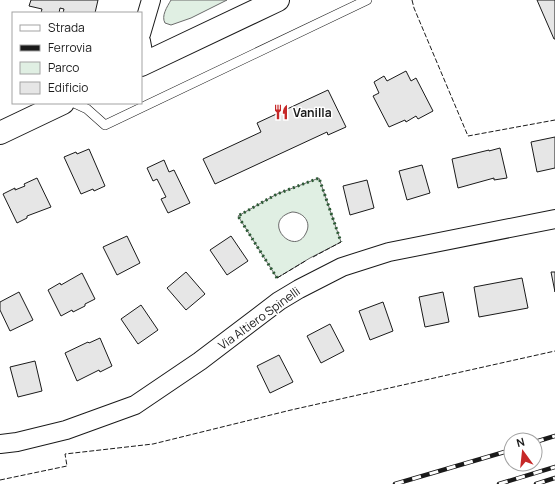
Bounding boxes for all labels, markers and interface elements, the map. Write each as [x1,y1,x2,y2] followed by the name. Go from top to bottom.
[12,12,142,104] legend
[48,19,85,36] text: Strada
[48,39,92,56] text: Ferrovia
[48,59,79,76] text: Parco
[48,79,88,96] text: Edificio
[272,103,290,121] restaurant icon: Vanilla
[293,104,332,121] place label: Vanilla
[215,282,303,354] street label: Via Altiero Spinelli
[503,432,543,472] north arrow
[515,434,526,450] text: N

